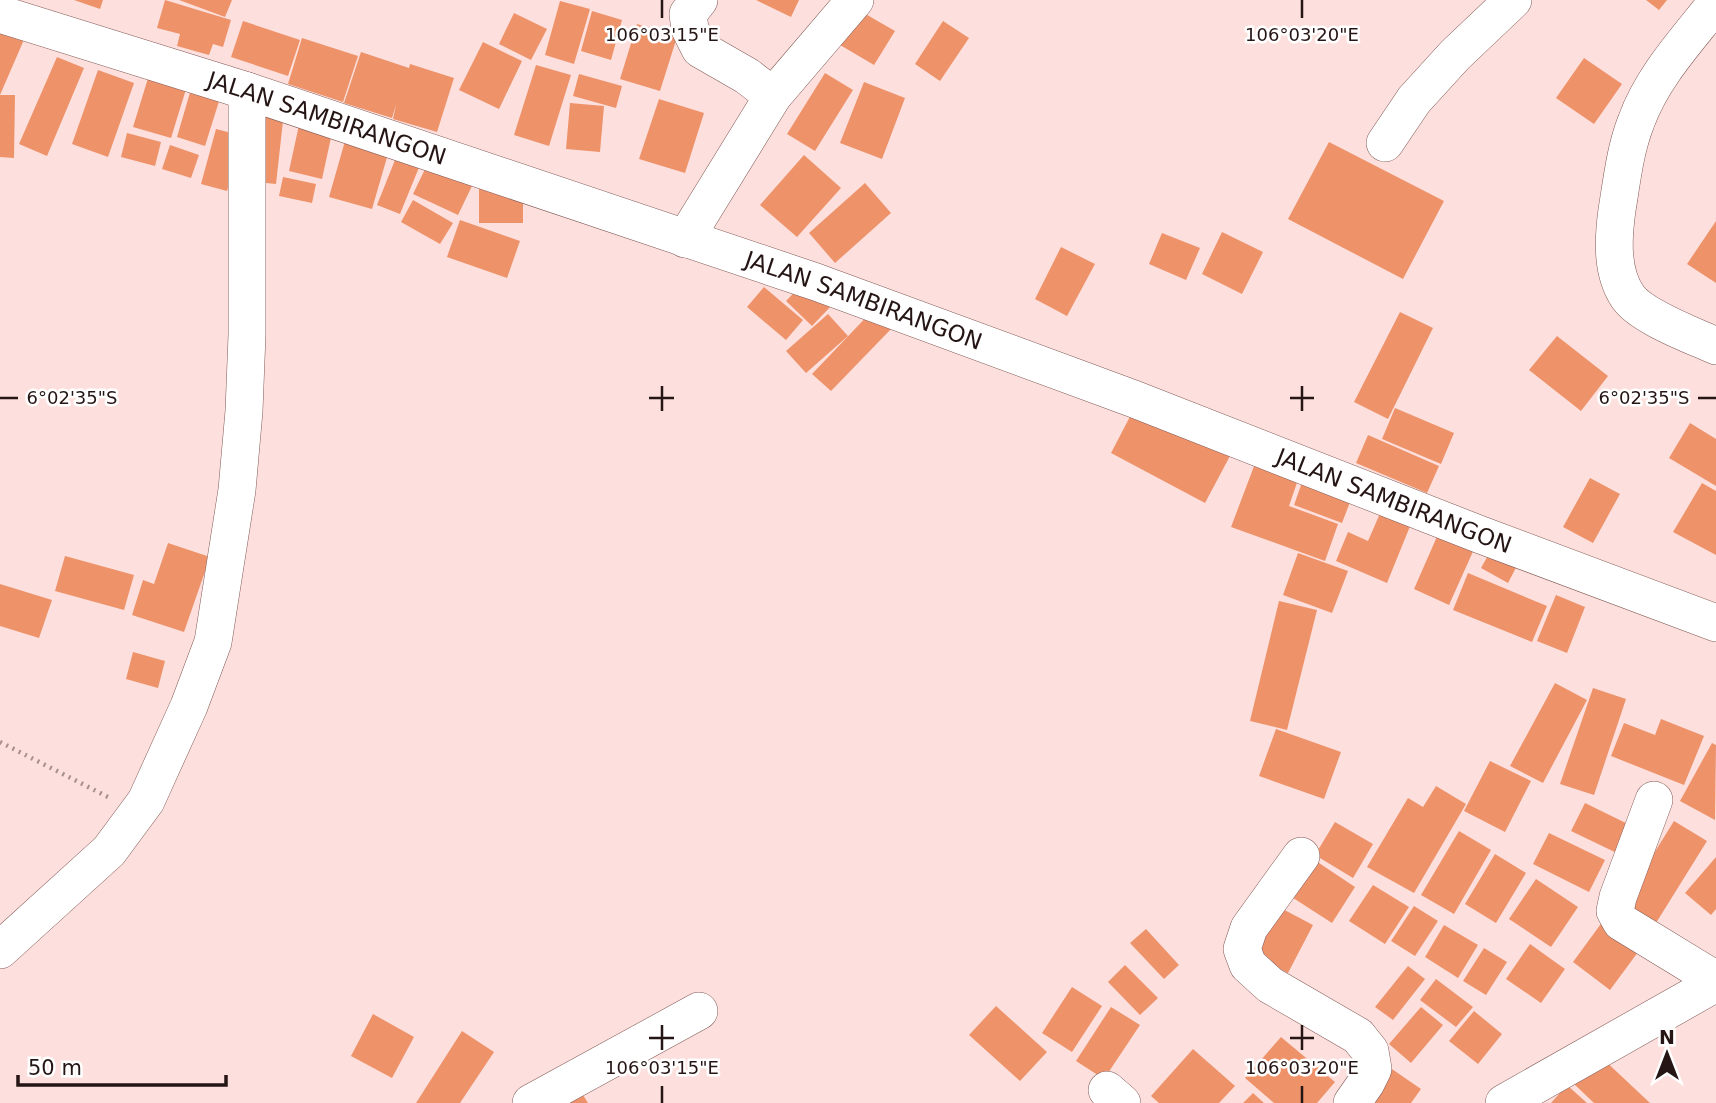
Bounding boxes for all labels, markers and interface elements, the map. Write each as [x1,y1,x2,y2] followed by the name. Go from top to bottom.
[605,24,719,45] text: 106°03'15"E
[1245,24,1359,45] text: 106°03'20"E
[202,66,450,170] street label: JALAN SAMBIRANGON
[740,245,986,355] street label: JALAN SAMBIRANGON
[27,387,117,408] text: 6°02'35"S
[1599,387,1689,408] text: 6°02'35"S
[1271,442,1515,558] street label: JALAN SAMBIRANGON
[1632,1019,1702,1089] north arrow
[1659,1026,1675,1048] text: N
[18,1044,226,1088] scale bar
[28,1056,82,1080] text: 50 m
[605,1057,719,1078] text: 106°03'15"E
[1245,1057,1359,1078] text: 106°03'20"E

